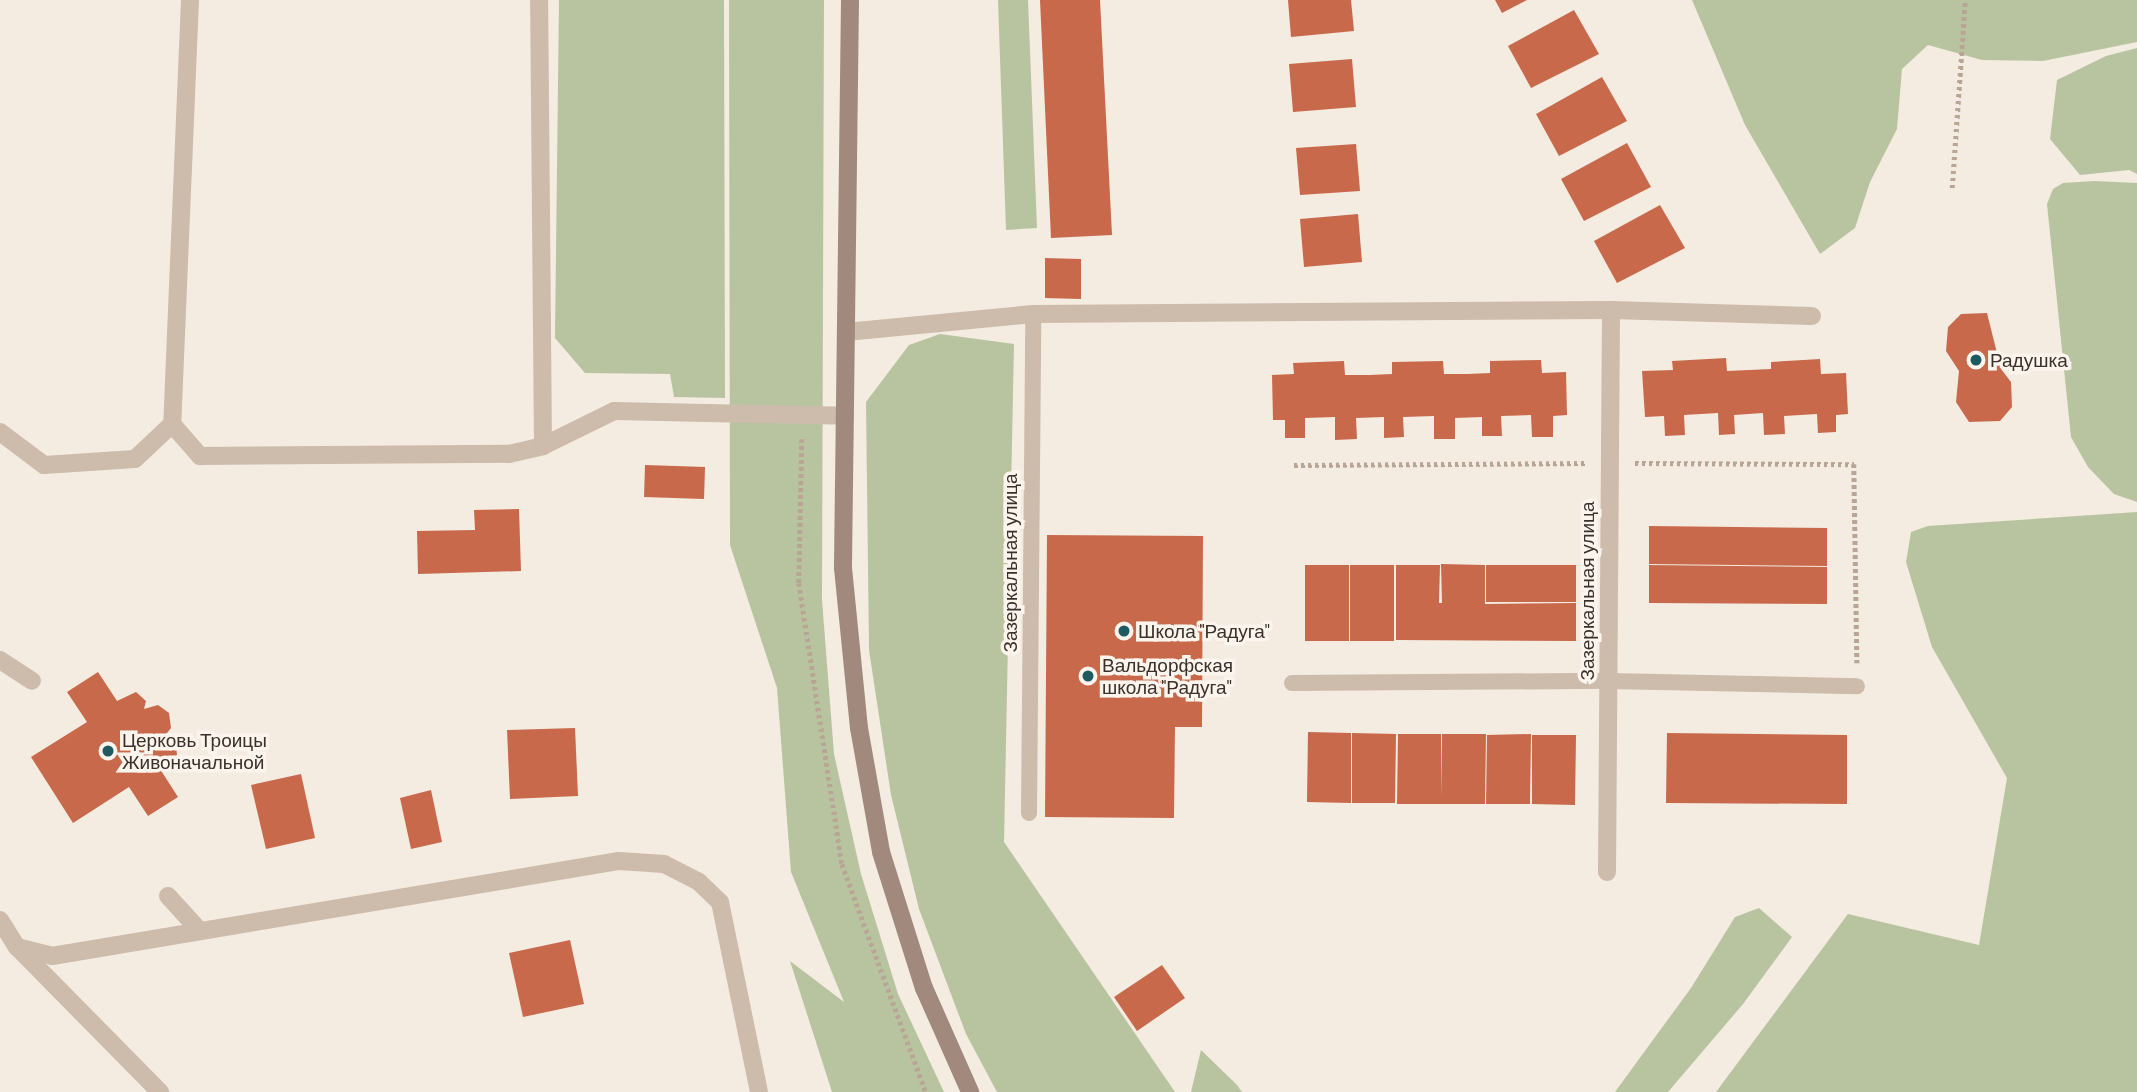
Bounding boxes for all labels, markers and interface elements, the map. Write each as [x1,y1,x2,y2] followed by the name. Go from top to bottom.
[1990,349,2068,371] place label: Радушка
[1968,352,1984,368] marker: Радушка
[999,473,1021,653] street label: Зазеркальная улица
[1576,501,1598,681] street label: Зазеркальная улица
[1138,620,1270,642] place label: Школа "Радуга"
[1116,623,1132,639] marker: Школа "Радуга"
[1102,654,1233,698] place label: Вальдорфская школа "Радуга"
[1080,668,1096,684] marker: Вальдорфская школа "Радуга"
[122,729,267,773] place label: Церковь Троицы Живоначальной
[100,743,116,759] marker: Церковь Троицы Живоначальной

